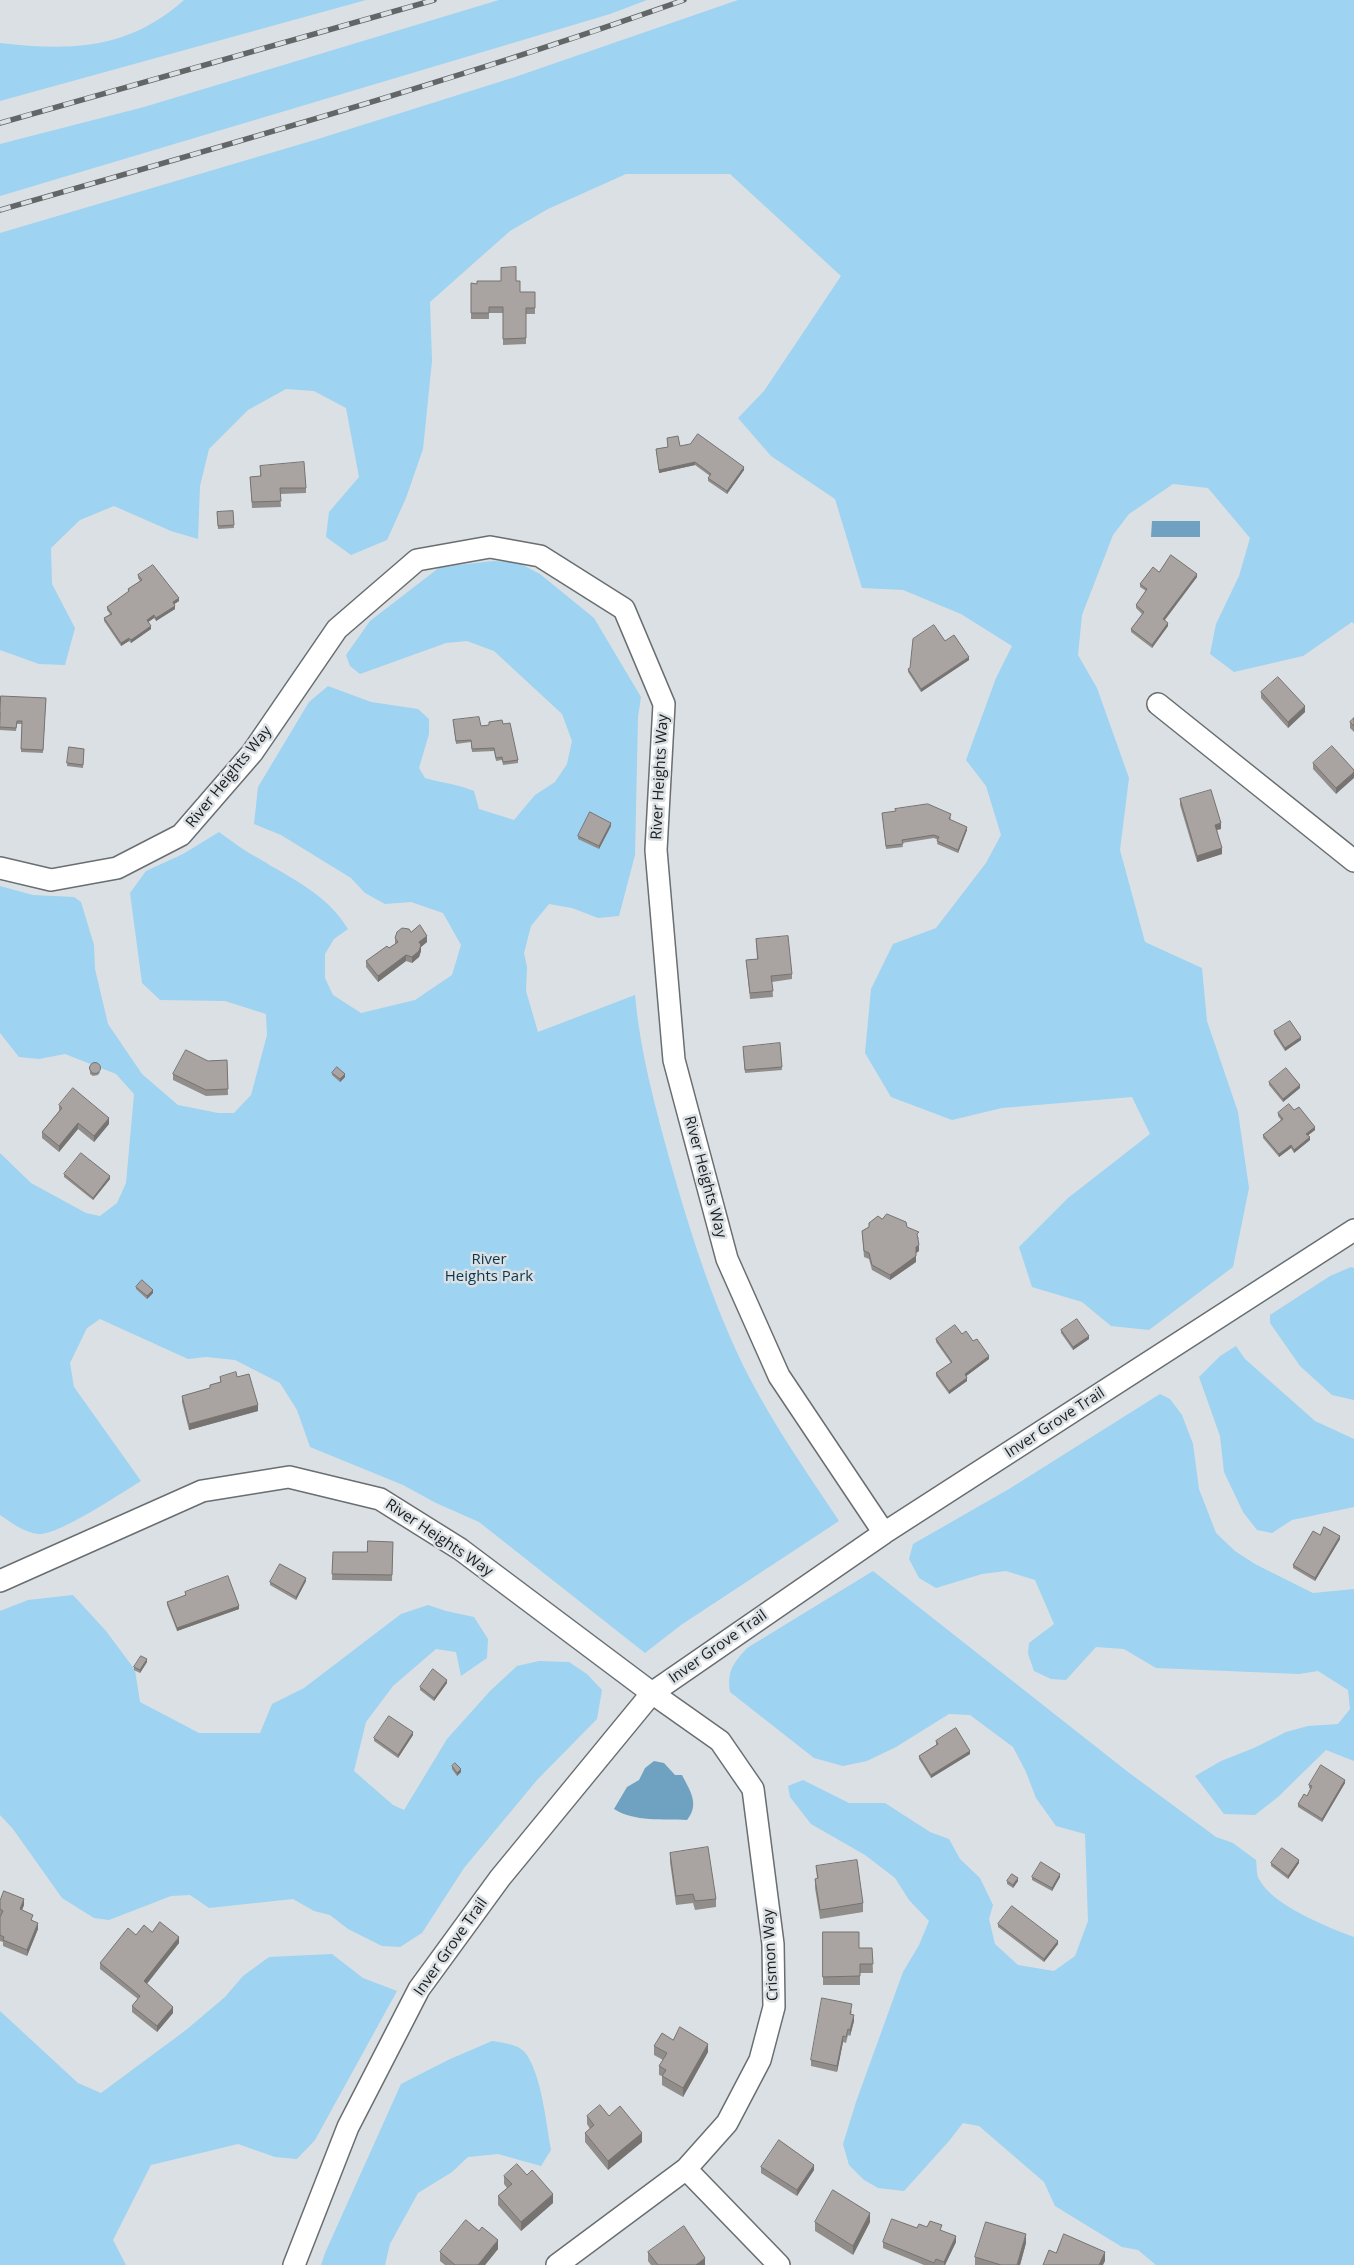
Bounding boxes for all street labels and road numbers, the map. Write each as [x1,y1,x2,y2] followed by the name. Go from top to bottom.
[648,714,672,840] street label: River Heights Way
[182,722,276,832] street label: River Heights Way
[680,1114,730,1240] street label: River Heights Way
[1002,1384,1108,1462] street label: Inver Grove Trail
[382,1495,496,1581] street label: River Heights Way
[666,1607,770,1687] street label: Inver Grove Trail
[411,1895,491,1999] street label: Inver Grove Trail
[760,1908,782,2002] street label: Crismon Way

